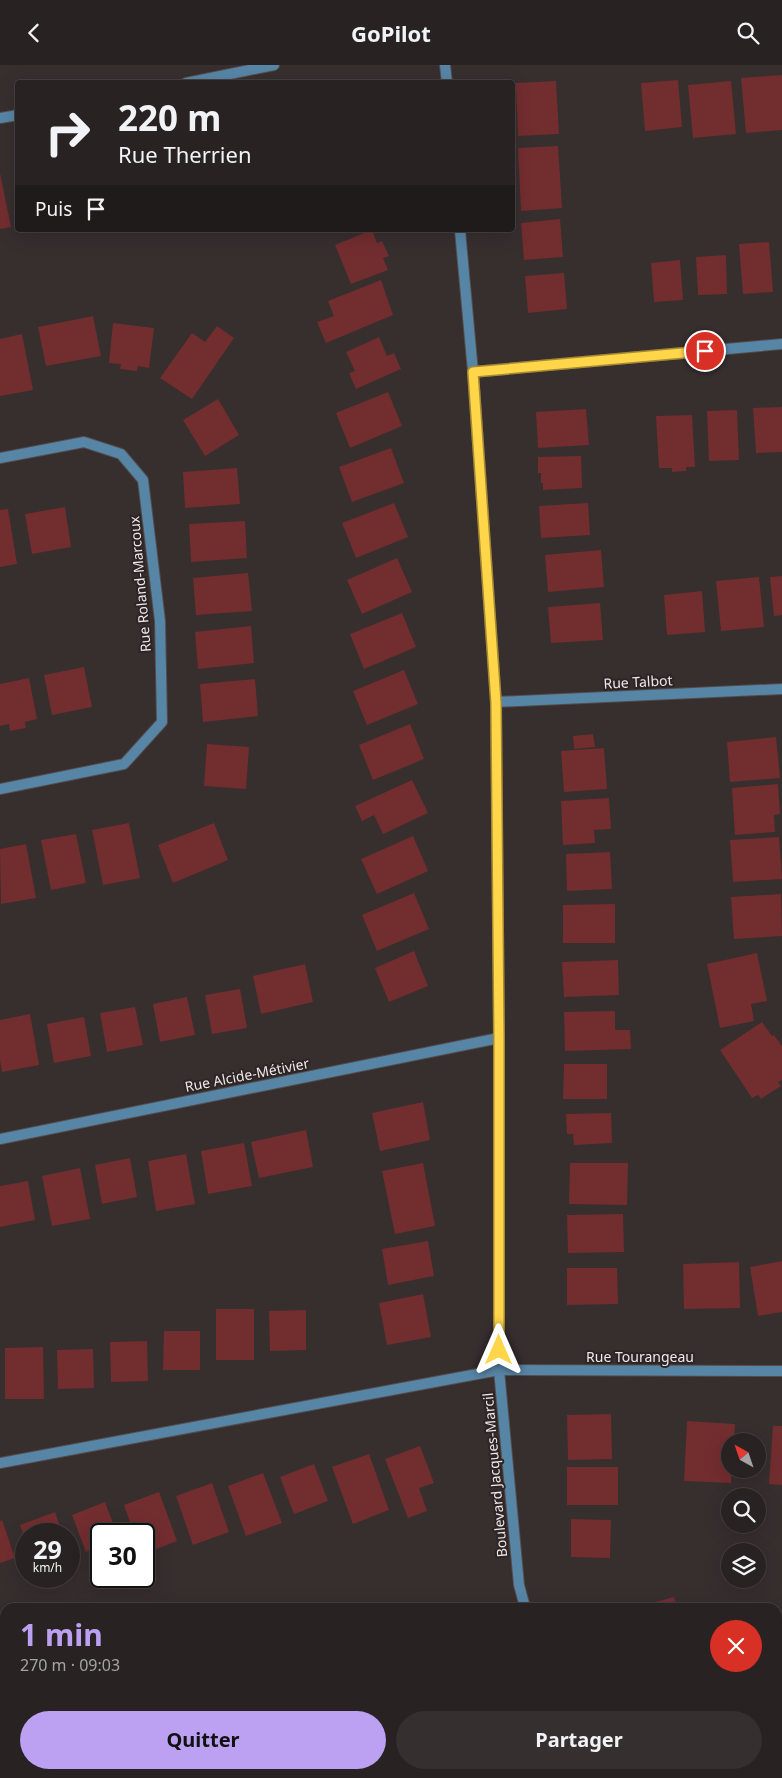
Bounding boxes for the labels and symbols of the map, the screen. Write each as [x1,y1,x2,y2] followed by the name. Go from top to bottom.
[684,330,726,372] pin
[124,515,155,653] street label: Rue Roland-Marcoux
[603,670,673,693] street label: Rue Talbot
[183,1053,311,1096] street label: Rue Alcide-Métivier
[472,1323,524,1375] position arrow
[586,1347,694,1366] street label: Rue Tourangeau
[478,1392,511,1558] street label: Boulevard Jacques-Marcil
[721,1433,766,1477] north arrow
[90,1523,155,1588] speed limit sign: 30

